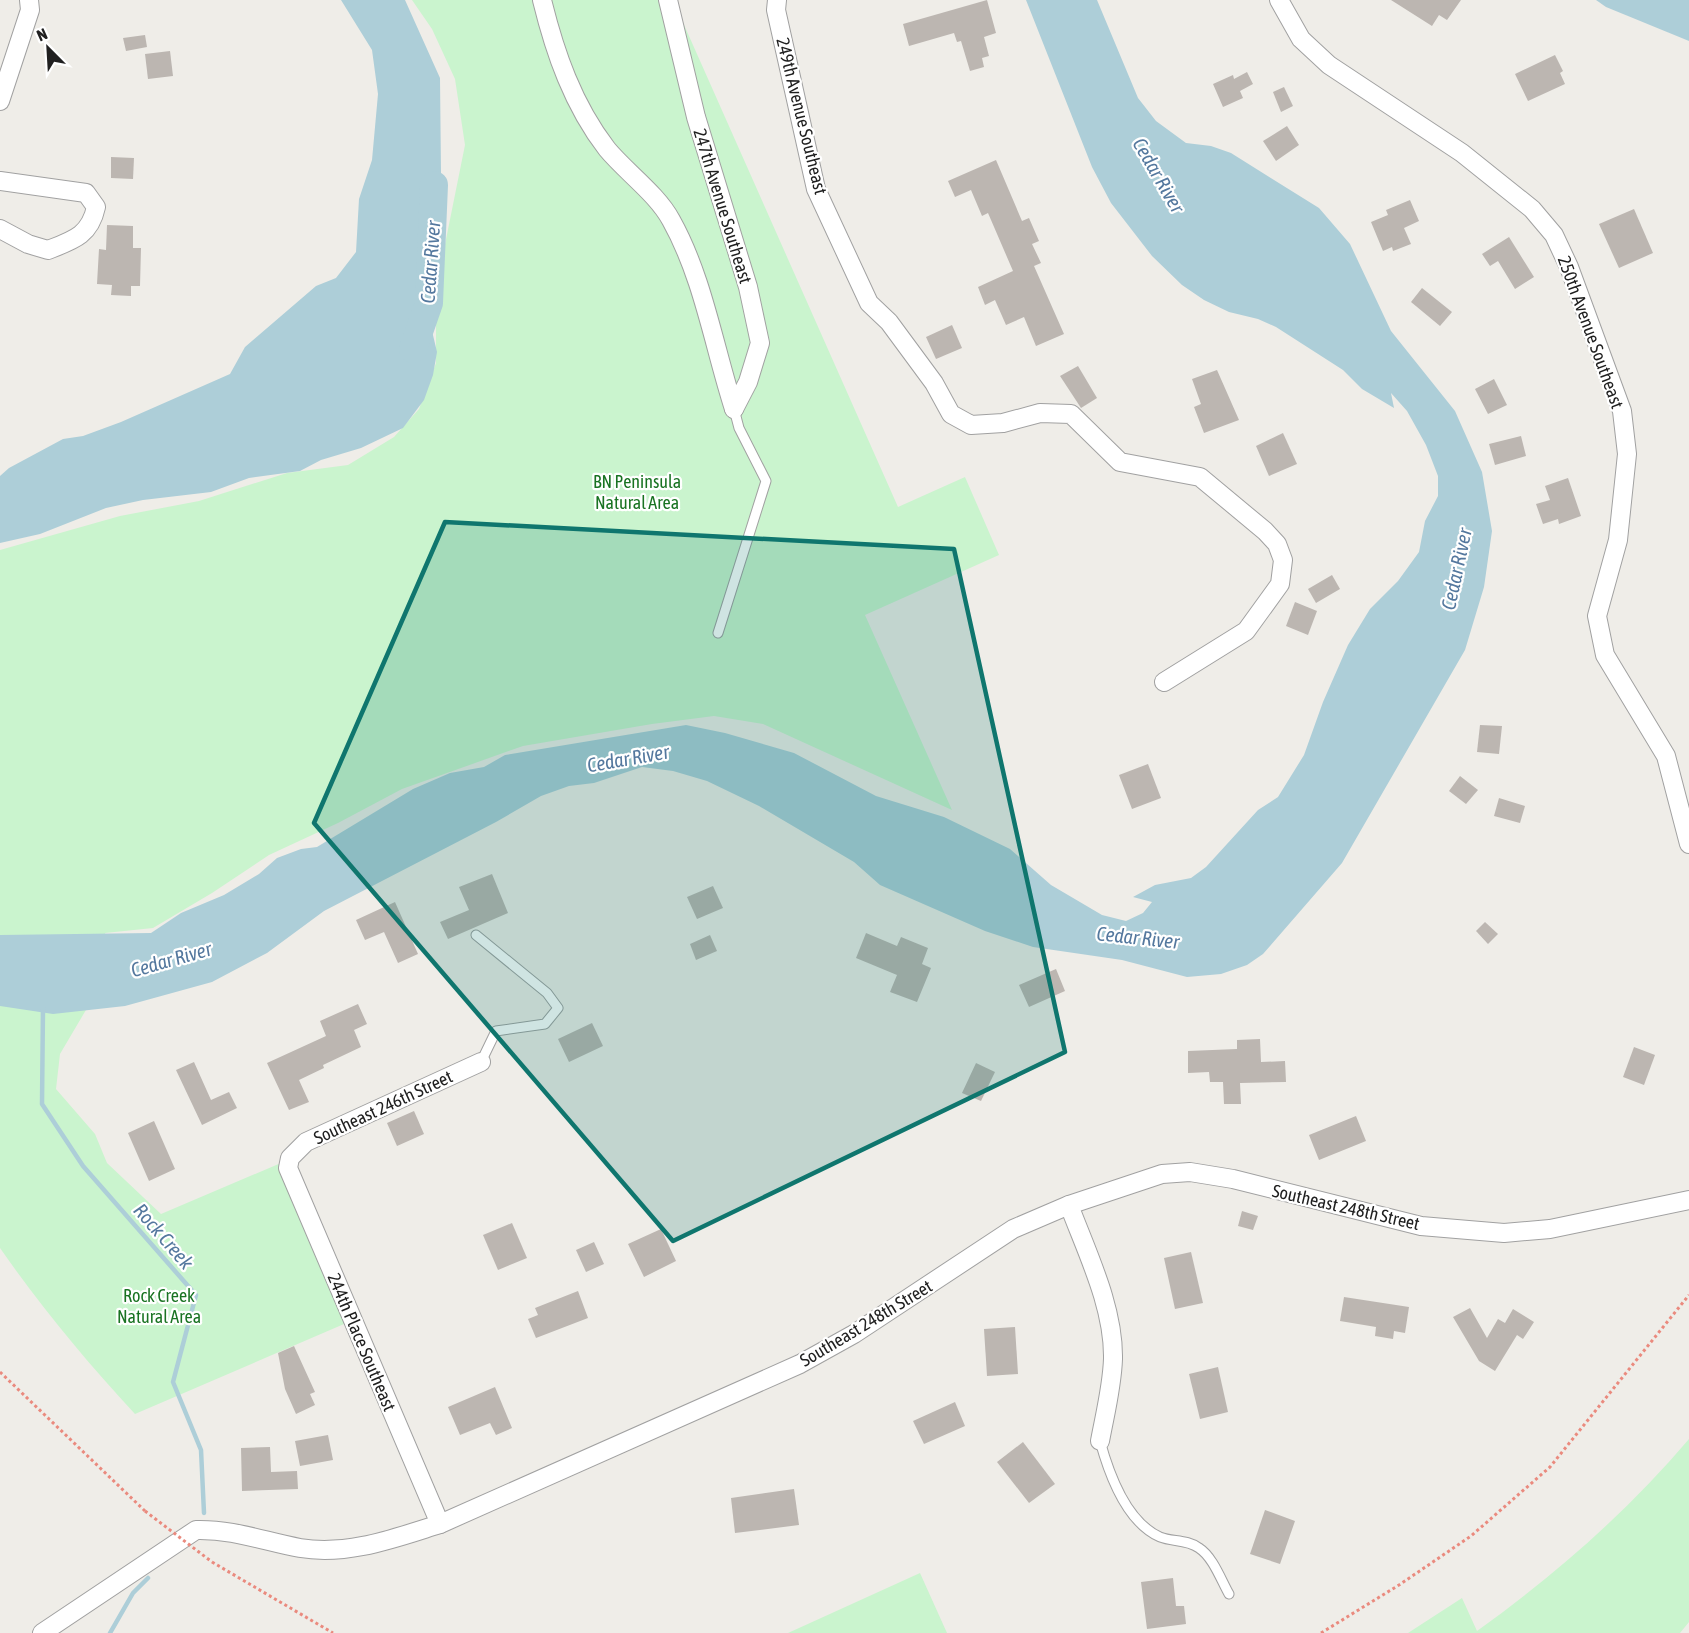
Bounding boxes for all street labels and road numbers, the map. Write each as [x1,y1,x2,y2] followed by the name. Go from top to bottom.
[772,35,832,197] street label: 249th Avenue Southeast
[689,126,757,286] street label: 247th Avenue Southeast
[1554,253,1628,411] street label: 250th Avenue Southeast
[310,1066,456,1148] street label: Southeast 246th Street
[1270,1180,1422,1234] street label: Southeast 248th Street
[323,1270,401,1414] street label: 244th Place Southeast
[796,1275,936,1371] street label: Southeast 248th Street

